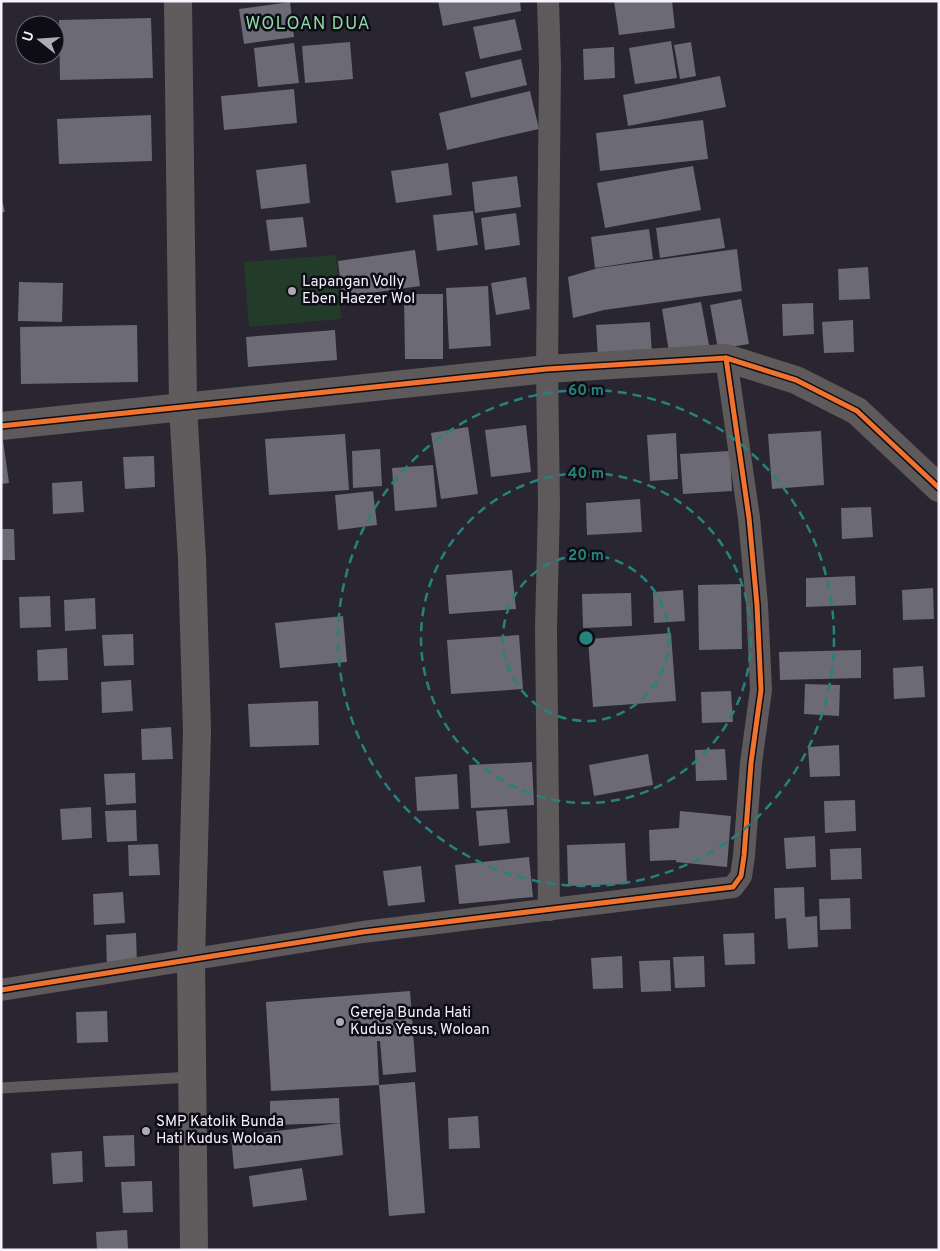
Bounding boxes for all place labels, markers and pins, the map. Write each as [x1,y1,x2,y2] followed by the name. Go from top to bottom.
[302,273,415,309] place label: Lapangan Volly Eben Haezer Wol
[286,285,298,297] marker: Lapangan Volly Eben Haezer Wol
[577,629,595,647] centre of rings
[350,1004,490,1040] place label: Gereja Bunda Hati Kudus Yesus, Woloan
[334,1016,346,1028] marker: Gereja Bunda Hati Kudus Yesus, Woloan
[156,1113,284,1149] place label: SMP Katolik Bunda Hati Kudus Woloan
[140,1125,152,1137] marker: SMP Katolik Bunda Hati Kudus Woloan

